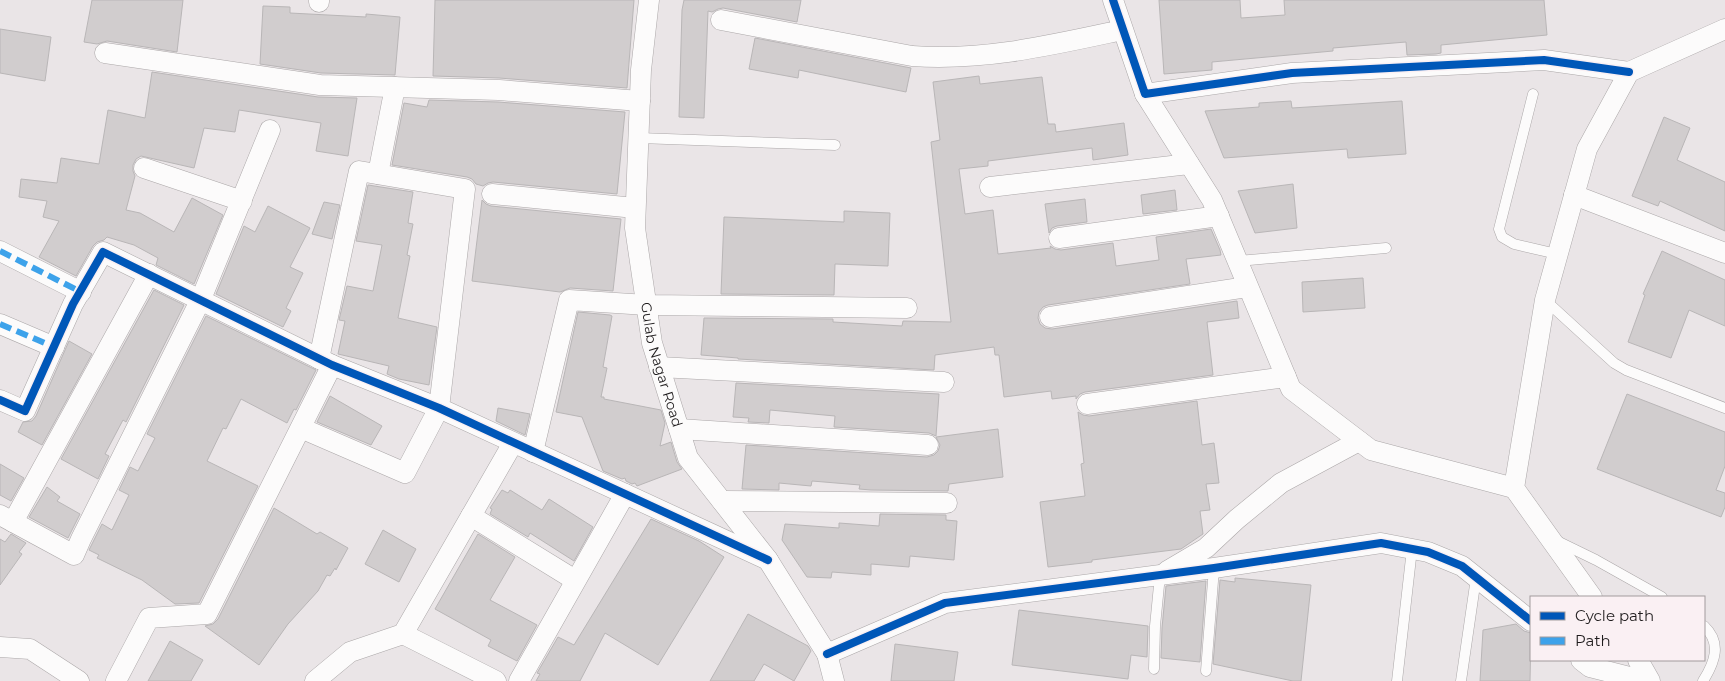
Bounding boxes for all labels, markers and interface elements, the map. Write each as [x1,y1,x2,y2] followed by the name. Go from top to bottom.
[637,301,687,429] street label: Gulab Nagar Road
[1530,596,1705,661] legend
[1575,606,1654,625] text: Cycle path
[1575,631,1611,650] text: Path

